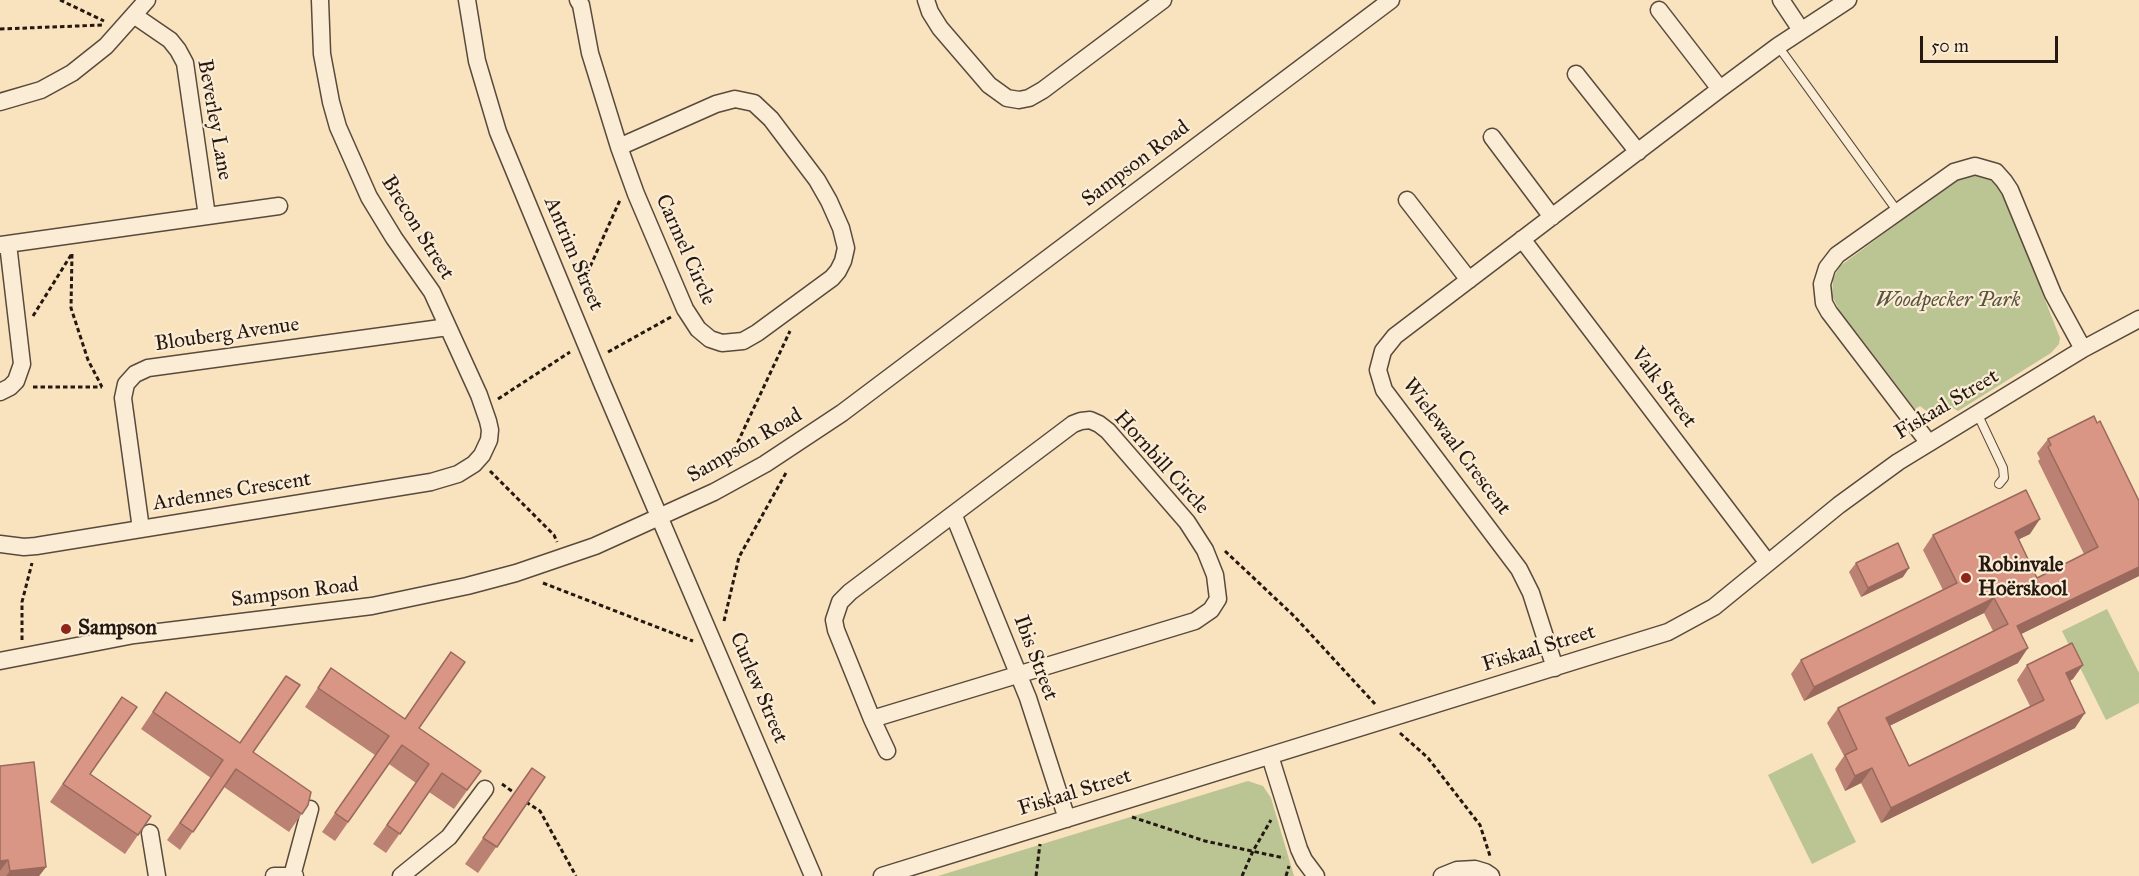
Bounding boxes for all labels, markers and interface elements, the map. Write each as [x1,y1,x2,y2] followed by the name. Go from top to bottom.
[1923,24,2061,62] scale bar
[1931,35,1969,57] text: 50 m
[191,58,237,182] street label: Beverley Lane
[1077,115,1195,213] street label: Sampson Road
[375,171,459,285] street label: Brecon Street
[649,191,721,309] street label: Carmel Circle
[538,193,608,315] street label: Antrim Street
[1875,288,2021,314] park label: Woodpecker Park
[153,312,301,358] street label: Blouberg Avenue
[1625,343,1701,433] street label: Valk Street
[1890,364,2004,446] street label: Fiskaal Street
[1396,373,1516,521] street label: Wielewaal Crescent
[683,403,807,489] street label: Sampson Road
[1108,406,1214,520] street label: Hornbill Circle
[151,467,313,517] street label: Ardennes Crescent
[1978,553,2067,603] place label: Robinvale Hoërskool
[1959,571,1973,585] marker: Robinvale Hoërskool
[230,573,360,613] street label: Sampson Road
[1007,612,1063,704] street label: Ibis Street
[78,616,157,642] place label: Sampson
[1479,620,1599,678] street label: Fiskaal Street
[59,622,73,636] marker: Sampson
[723,629,793,747] street label: Curlew Street
[1015,764,1135,822] street label: Fiskaal Street

